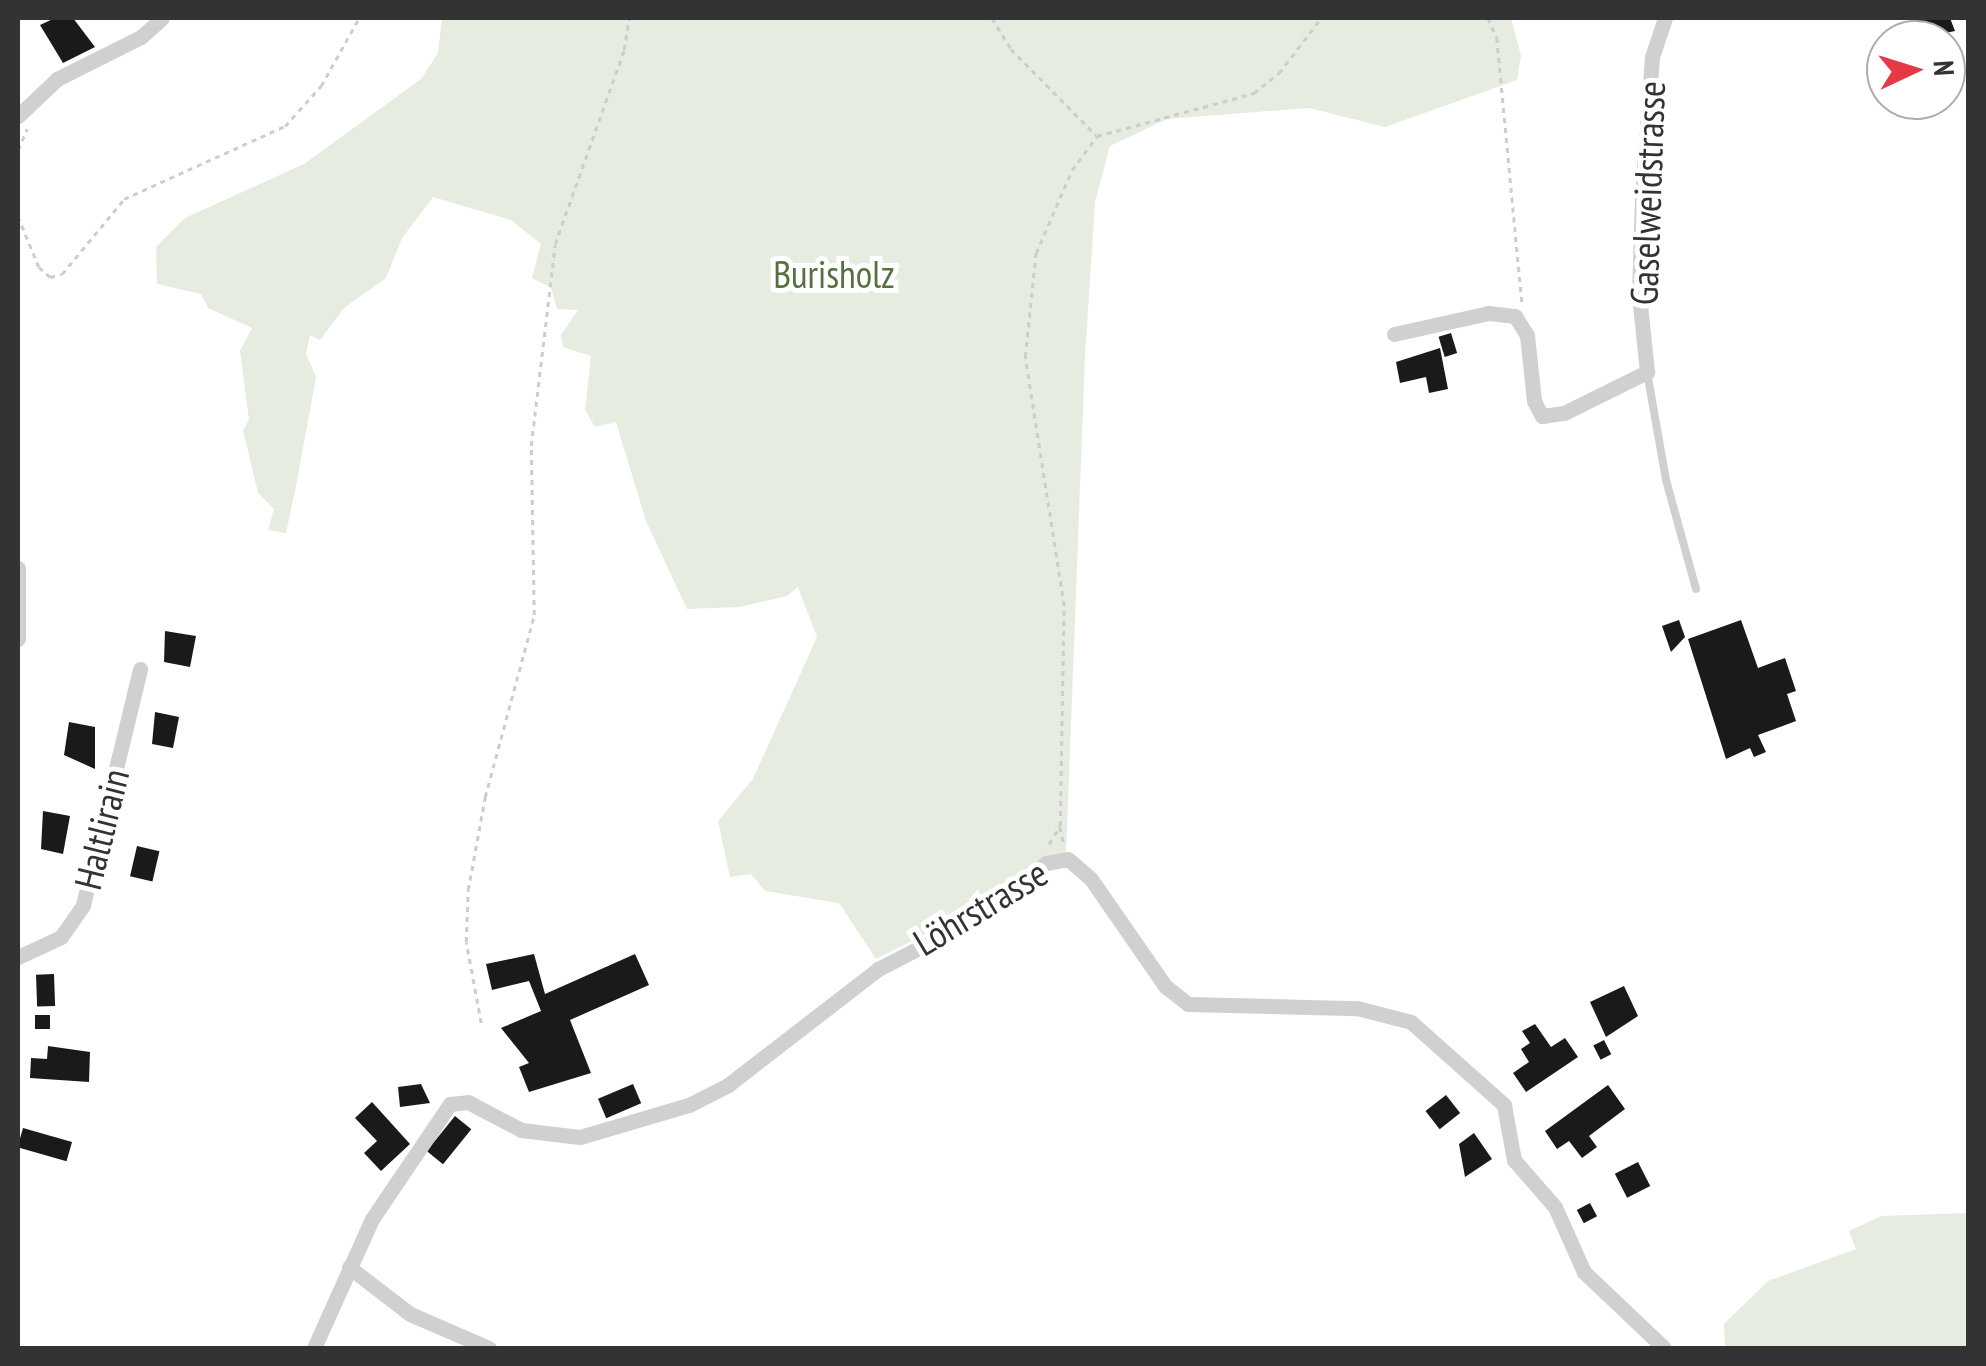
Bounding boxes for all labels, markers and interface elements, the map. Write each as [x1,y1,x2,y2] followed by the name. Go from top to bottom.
[1866,20,1966,120] north arrow
[1925,59,1963,77] text: N
[1620,80,1674,306] street label: Gaselweidstrasse
[773,251,895,297] park label: Burisholz
[64,764,138,894] street label: Haltlirain
[905,849,1055,965] street label: Löhrstrasse

